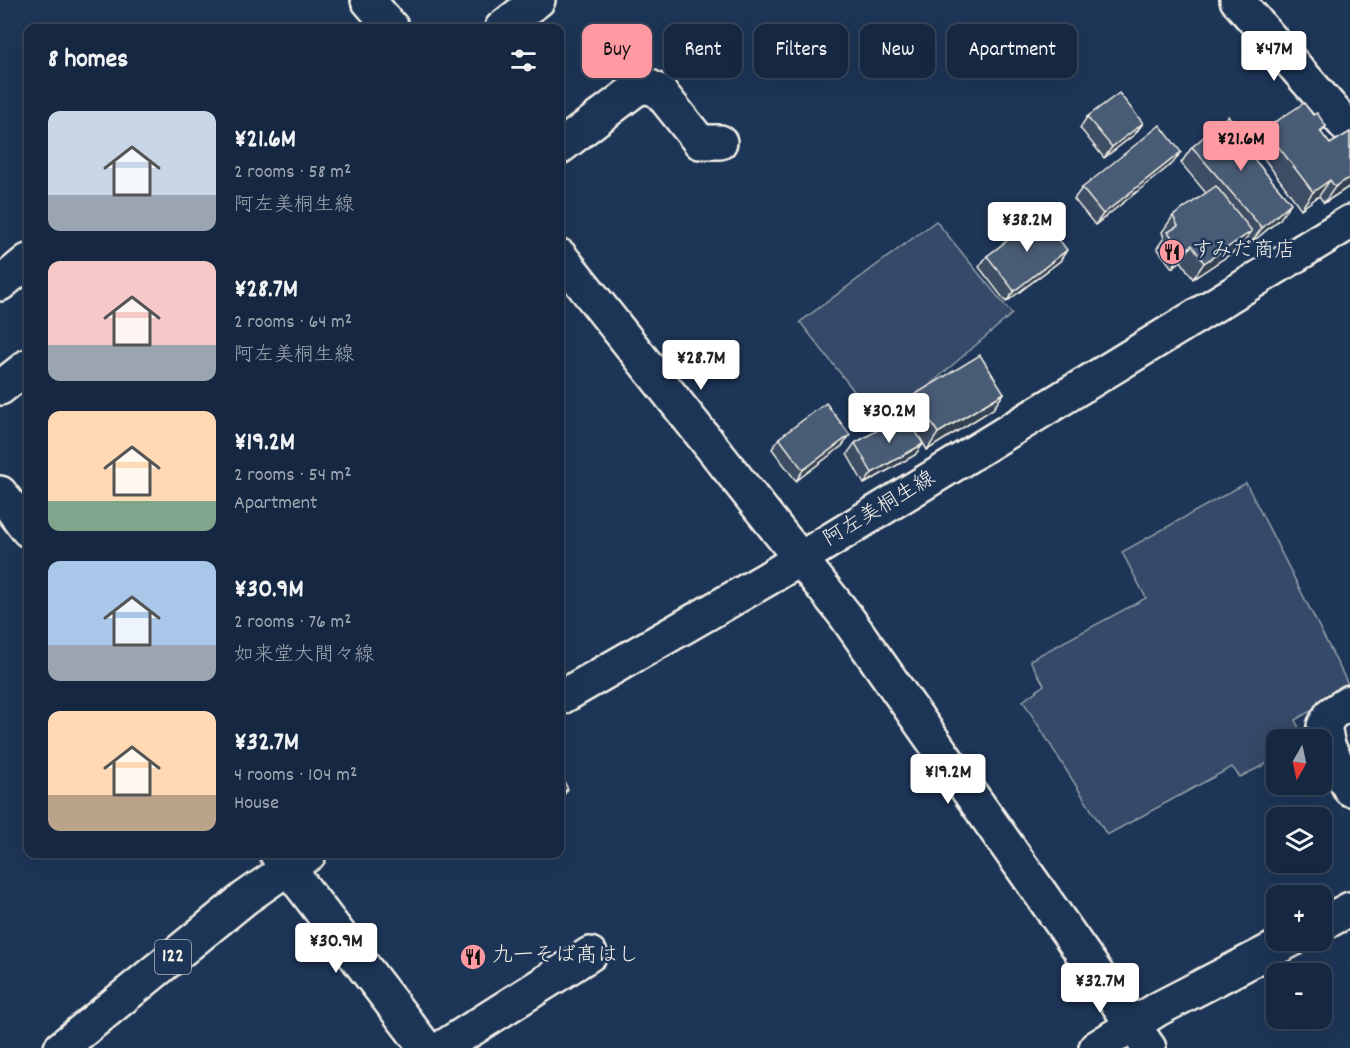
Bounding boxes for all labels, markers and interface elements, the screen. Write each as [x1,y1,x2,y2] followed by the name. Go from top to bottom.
[582,24,652,78] chip: Buy
[664,24,742,78] chip: Rent
[754,24,848,78] chip: Filters
[860,24,935,78] chip: New
[947,24,1077,78] chip: Apartment
[1238,31,1310,82] pin: ¥47M
[1255,36,1293,64] text: ¥47M
[48,42,128,79] text: 8 homes
[507,44,540,77] icon: filters
[1192,121,1290,172] pin: ¥21.6M
[234,122,296,159] text: ¥21.6M
[1217,126,1265,154] text: ¥21.6M
[96,135,168,207] icon: home
[234,159,351,187] text: 2 rooms · 58 m²
[234,192,354,220] text: 阿左美桐生線
[978,202,1076,253] pin: ¥38.2M
[1002,207,1052,235] text: ¥38.2M
[1157,237,1187,267] restaurant icon: すみだ商店
[1192,237,1295,267] place label: すみだ商店
[234,272,298,309] text: ¥28.7M
[96,285,168,357] icon: home
[234,309,352,337] text: 2 rooms · 64 m²
[652,340,750,391] pin: ¥28.7M
[234,342,354,370] text: 阿左美桐生線
[676,345,726,373] text: ¥28.7M
[840,393,938,444] pin: ¥30.2M
[862,398,916,426] text: ¥30.2M
[234,425,295,462] text: ¥19.2M
[96,435,168,507] icon: home
[234,462,352,490] text: 2 rooms · 54 m²
[818,465,942,555] street label: 阿左美桐生線
[234,490,317,518] text: Apartment
[234,572,304,609] text: ¥30.9M
[96,585,168,657] icon: home
[234,609,352,637] text: 2 rooms · 76 m²
[234,642,374,670] text: 如来堂大間々線
[234,725,299,762] text: ¥32.7M
[1266,729,1332,795] north arrow
[1266,729,1332,1029] map controls
[96,735,168,807] icon: home
[899,754,997,805] pin: ¥19.2M
[925,759,972,787] text: ¥19.2M
[234,762,357,790] text: 4 rooms · 104 m²
[234,790,279,818] text: House
[1266,807,1332,873] button: layers
[1266,885,1332,951] button: +
[287,923,385,974] pin: ¥30.9M
[309,928,363,956] text: ¥30.9M
[155,940,191,974] road number: 122
[458,942,488,972] restaurant icon: 九一そば髙はし
[492,942,639,972] place label: 九一そば髙はし
[1051,963,1149,1014] pin: ¥32.7M
[1266,963,1332,1029] button: −
[1075,968,1125,996] text: ¥32.7M

